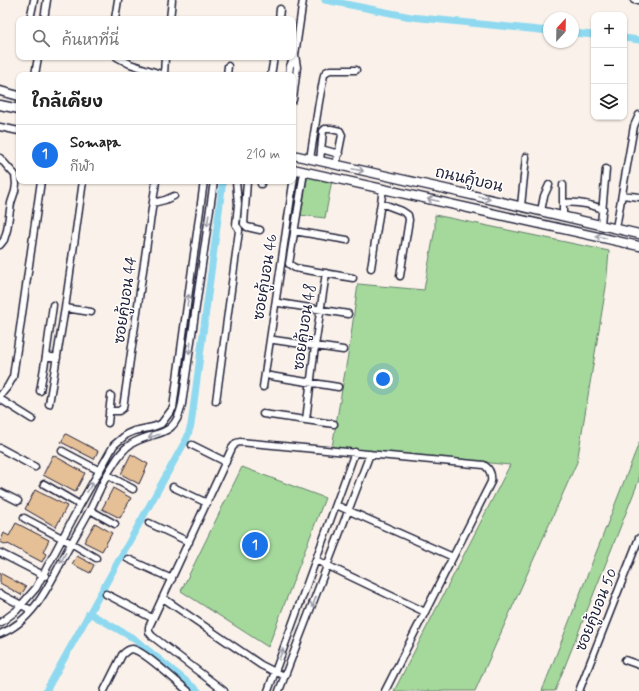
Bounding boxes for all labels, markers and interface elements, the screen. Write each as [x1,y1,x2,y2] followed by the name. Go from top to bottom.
[543,12,579,48] north arrow
[591,12,627,120] map controls
[591,12,627,48] button: +
[16,16,296,60] search box
[30,27,52,49] icon: search
[62,31,119,51] text: ค้นหาที่นี่
[591,48,627,84] button: −
[591,84,627,120] button: layers
[32,91,103,113] text: ใกล้เคียง
[70,133,121,153] text: Somapa
[42,146,48,163] text: 1
[246,146,280,163] text: 210 m
[70,159,95,176] text: กีฬา
[433,162,505,198] street label: ถนนคู้บอน
[352,166,365,174] one-way arrow
[479,194,492,202] one-way arrow
[427,196,440,204] one-way arrow
[204,213,212,226] one-way arrow
[248,232,283,322] street label: ซอยคู้บอน 46
[595,233,608,241] one-way arrow
[109,255,142,345] street label: ซอยคู้บอน 44
[288,282,321,372] street label: ซอยคู้บอน 48
[184,294,192,307] one-way arrow
[186,341,194,354] one-way arrow
[373,369,393,389] your location
[148,433,161,440] one-way arrow
[87,482,95,494] one-way arrow
[242,530,268,560] pin: 1
[59,552,67,564] one-way arrow
[570,565,623,654] street label: ซอยคู้บอน 50
[309,595,317,607] one-way arrow
[278,649,286,661] one-way arrow

